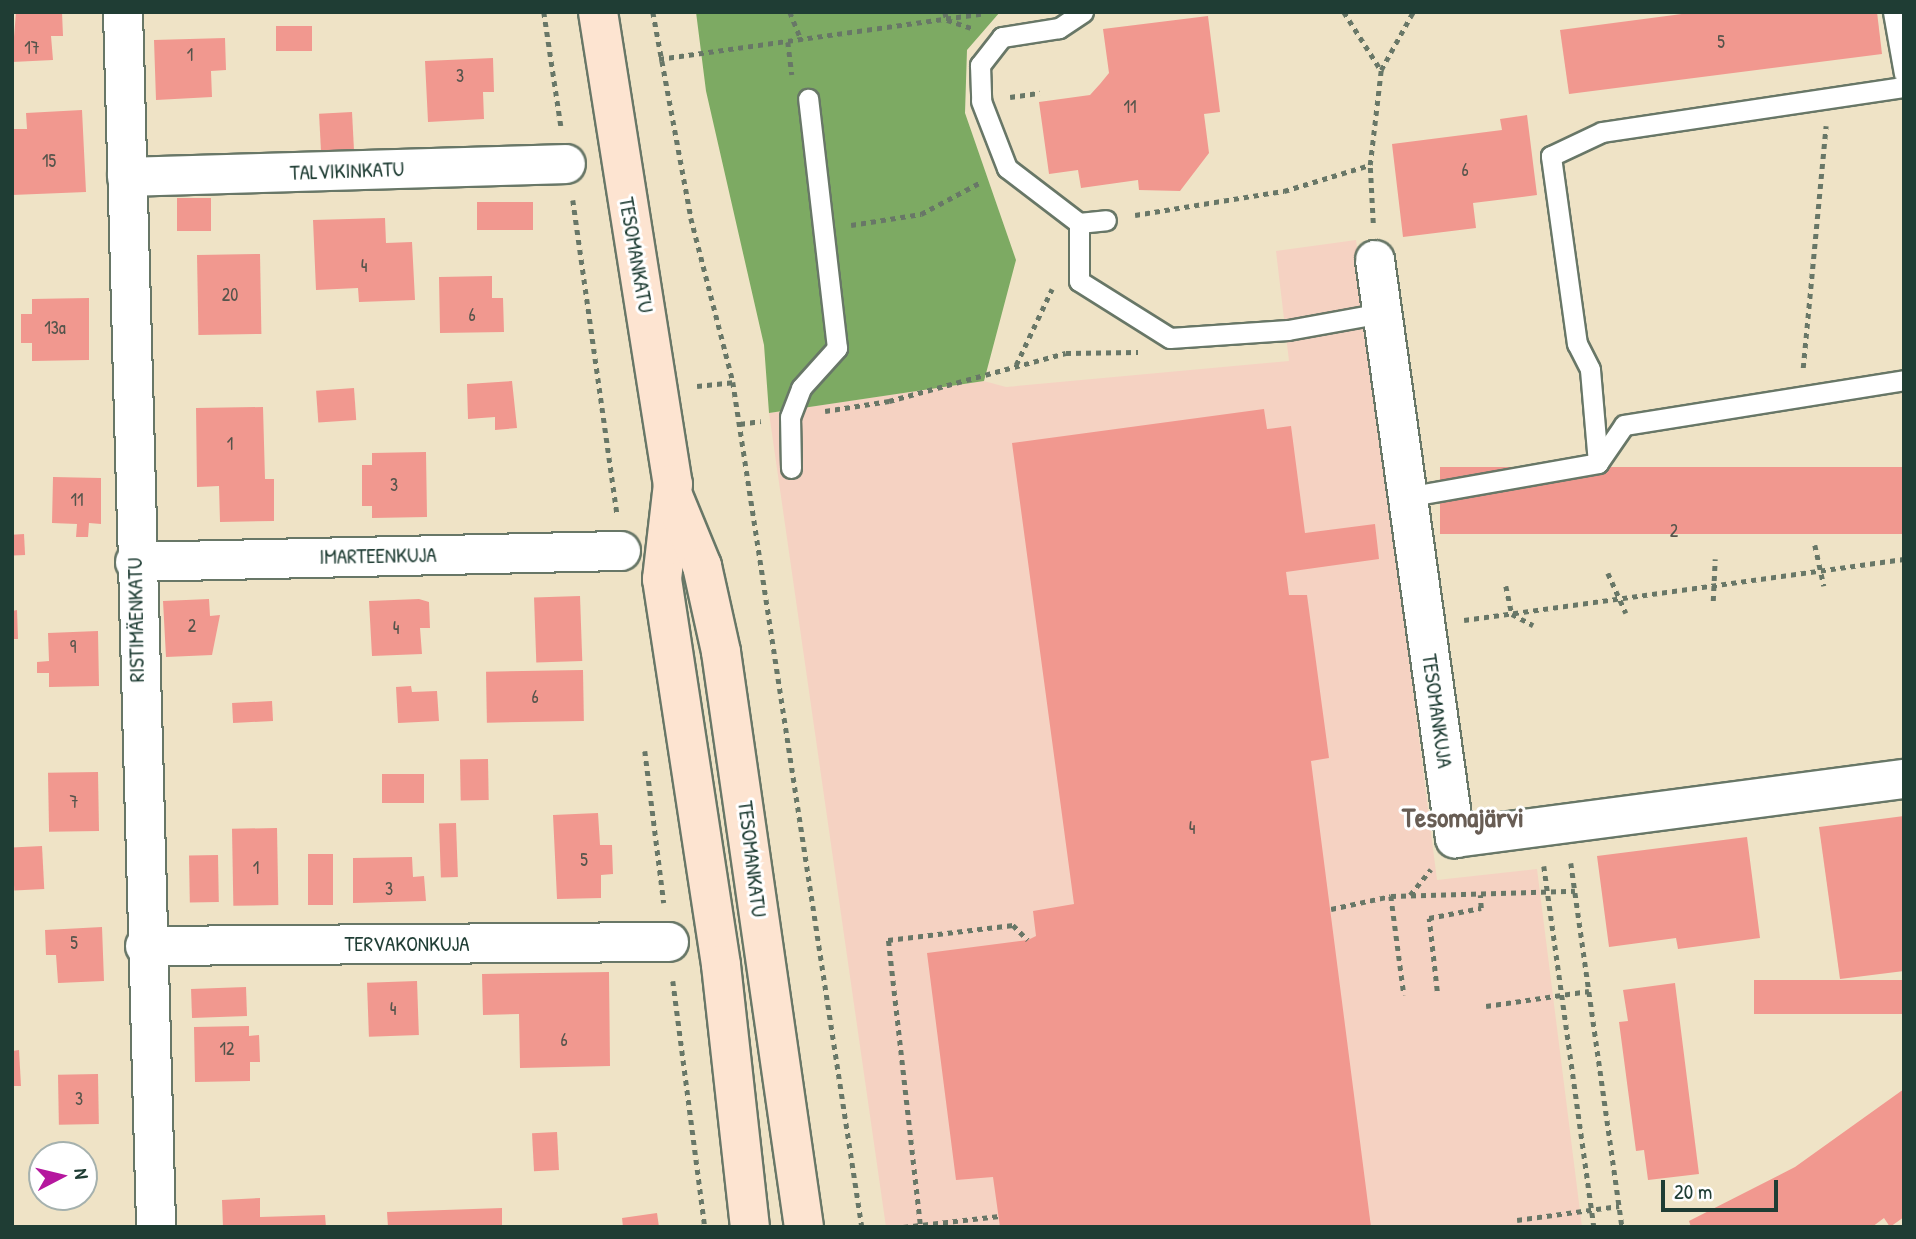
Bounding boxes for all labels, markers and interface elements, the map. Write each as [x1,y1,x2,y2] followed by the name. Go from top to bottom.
[1717,31,1725,53] house number: 5
[24,37,40,59] house number: 17
[187,44,193,66] house number: 1
[456,65,464,87] house number: 3
[1123,96,1137,118] house number: 11
[42,150,56,172] house number: 15
[289,156,405,186] street label: TALVIKINKATU
[1461,159,1469,181] house number: 6
[613,195,659,315] street label: TESOMANKATU
[361,255,367,277] house number: 4
[222,284,238,306] house number: 20
[468,304,476,326] house number: 6
[44,317,66,339] house number: 13a
[227,433,233,455] house number: 1
[390,474,398,496] house number: 3
[70,489,84,511] house number: 11
[1670,520,1678,542] house number: 2
[319,542,437,570] street label: IMARTEENKUJA
[122,557,150,683] street label: RISTIMÄENKATU
[188,615,196,637] house number: 2
[393,617,399,639] house number: 4
[70,636,76,658] house number: 9
[1417,652,1457,770] street label: TESOMANKUJA
[531,686,539,708] house number: 6
[70,791,78,813] house number: 7
[732,799,772,919] street label: TESOMANKATU
[1402,800,1524,834] district label: Tesomajärvi
[1189,817,1195,839] house number: 4
[580,849,588,871] house number: 5
[253,857,259,879] house number: 1
[385,878,393,900] house number: 3
[344,931,470,957] street label: TERVAKONKUJA
[70,932,78,954] house number: 5
[390,998,396,1020] house number: 4
[560,1029,568,1051] house number: 6
[220,1038,234,1060] house number: 12
[75,1088,83,1110] house number: 3
[28,1141,98,1211] north arrow
[1664,1166,1781,1210] scale bar
[68,1167,95,1180] text: N
[1674,1177,1712,1206] text: 20 m

